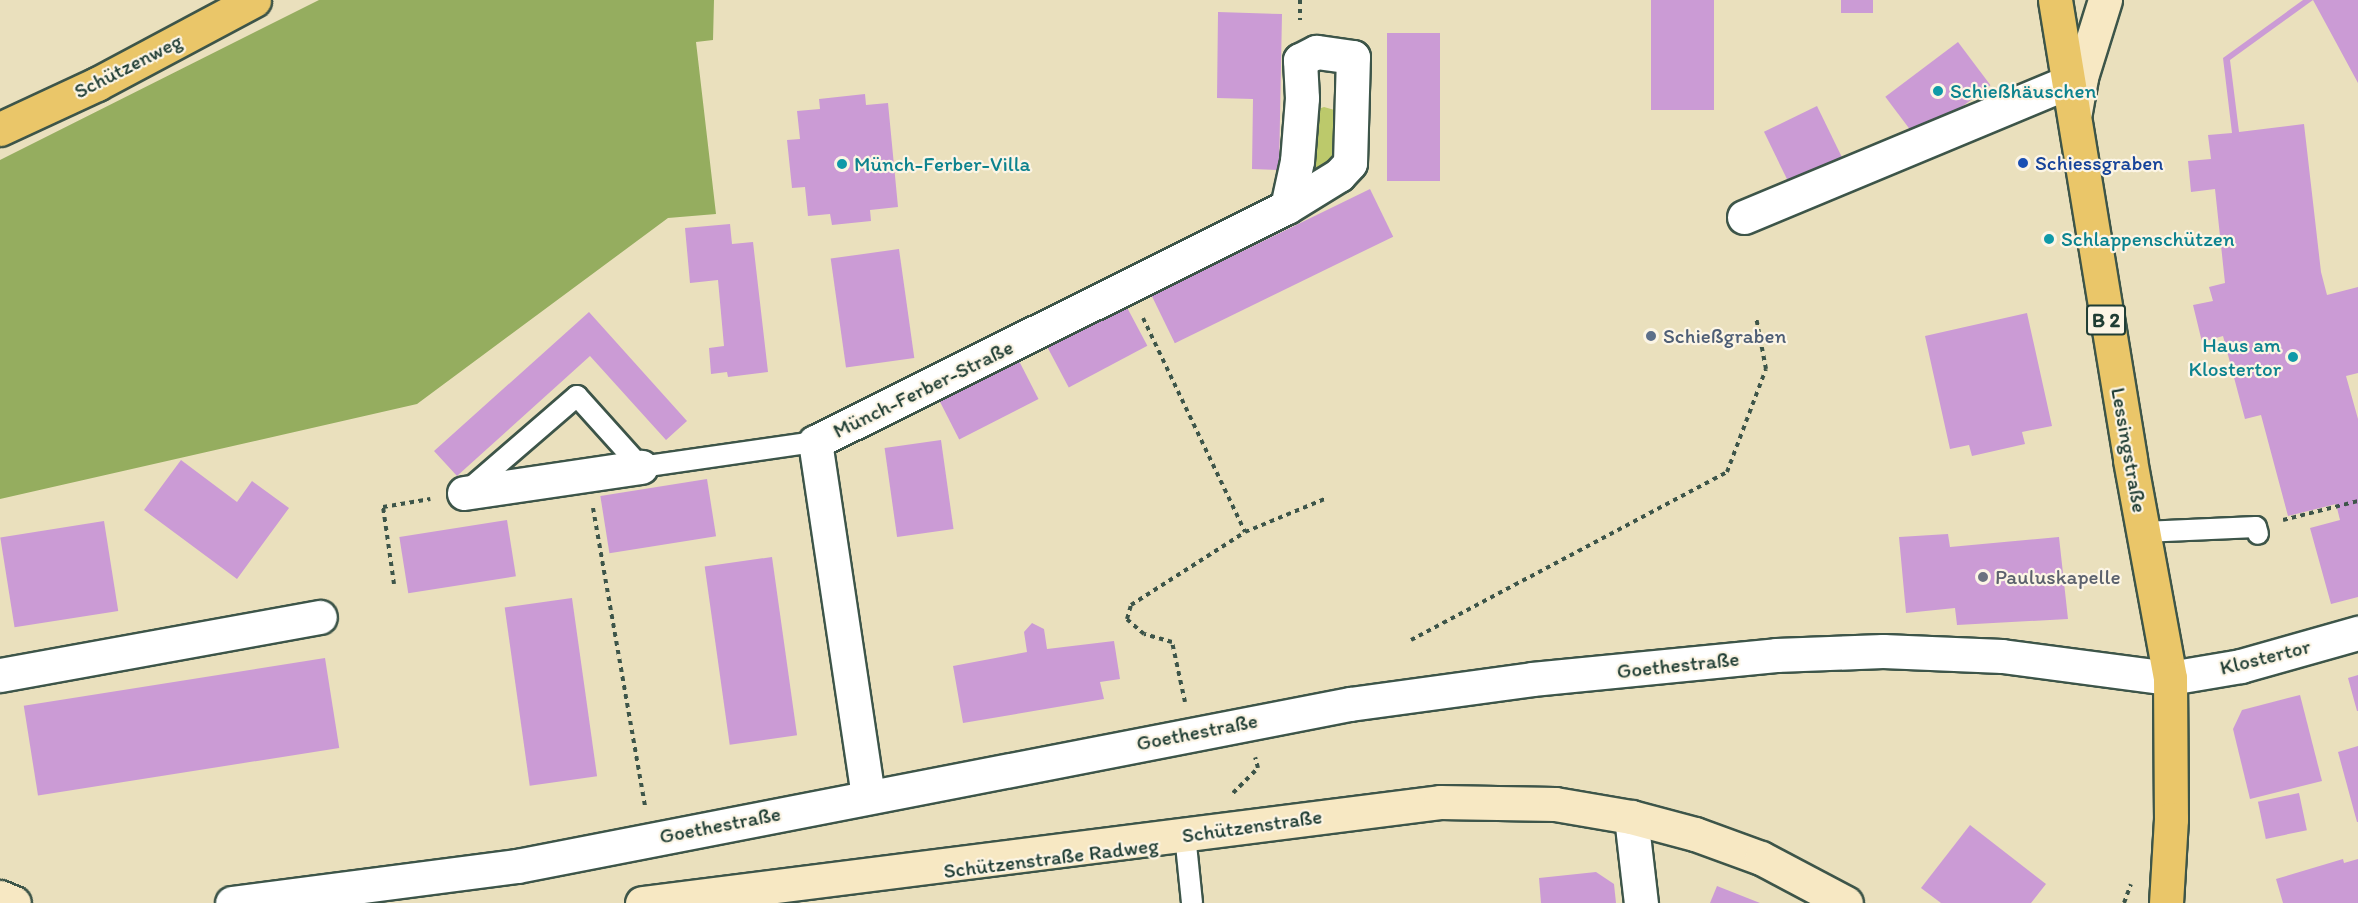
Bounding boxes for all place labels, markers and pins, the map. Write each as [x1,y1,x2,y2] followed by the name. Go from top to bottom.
[1950,78,2096,104] place label: Schießhäuschen
[1931,84,1945,98] marker: Schießhäuschen
[2035,150,2164,176] place label: Schiessgraben
[854,151,1031,177] place label: Münch-Ferber-Villa
[2016,156,2030,170] marker: Schiessgraben
[835,157,849,171] marker: Münch-Ferber-Villa
[2061,226,2235,252] place label: Schlappenschützen
[2042,232,2056,246] marker: Schlappenschützen
[1663,323,1786,349] place label: Schießgraben
[1644,329,1658,343] marker: Schießgraben
[2188,332,2281,382] place label: Haus am Klostertor
[2286,350,2300,364] marker: Haus am Klostertor
[1995,564,2121,590] place label: Pauluskapelle
[1976,570,1990,584] marker: Pauluskapelle

